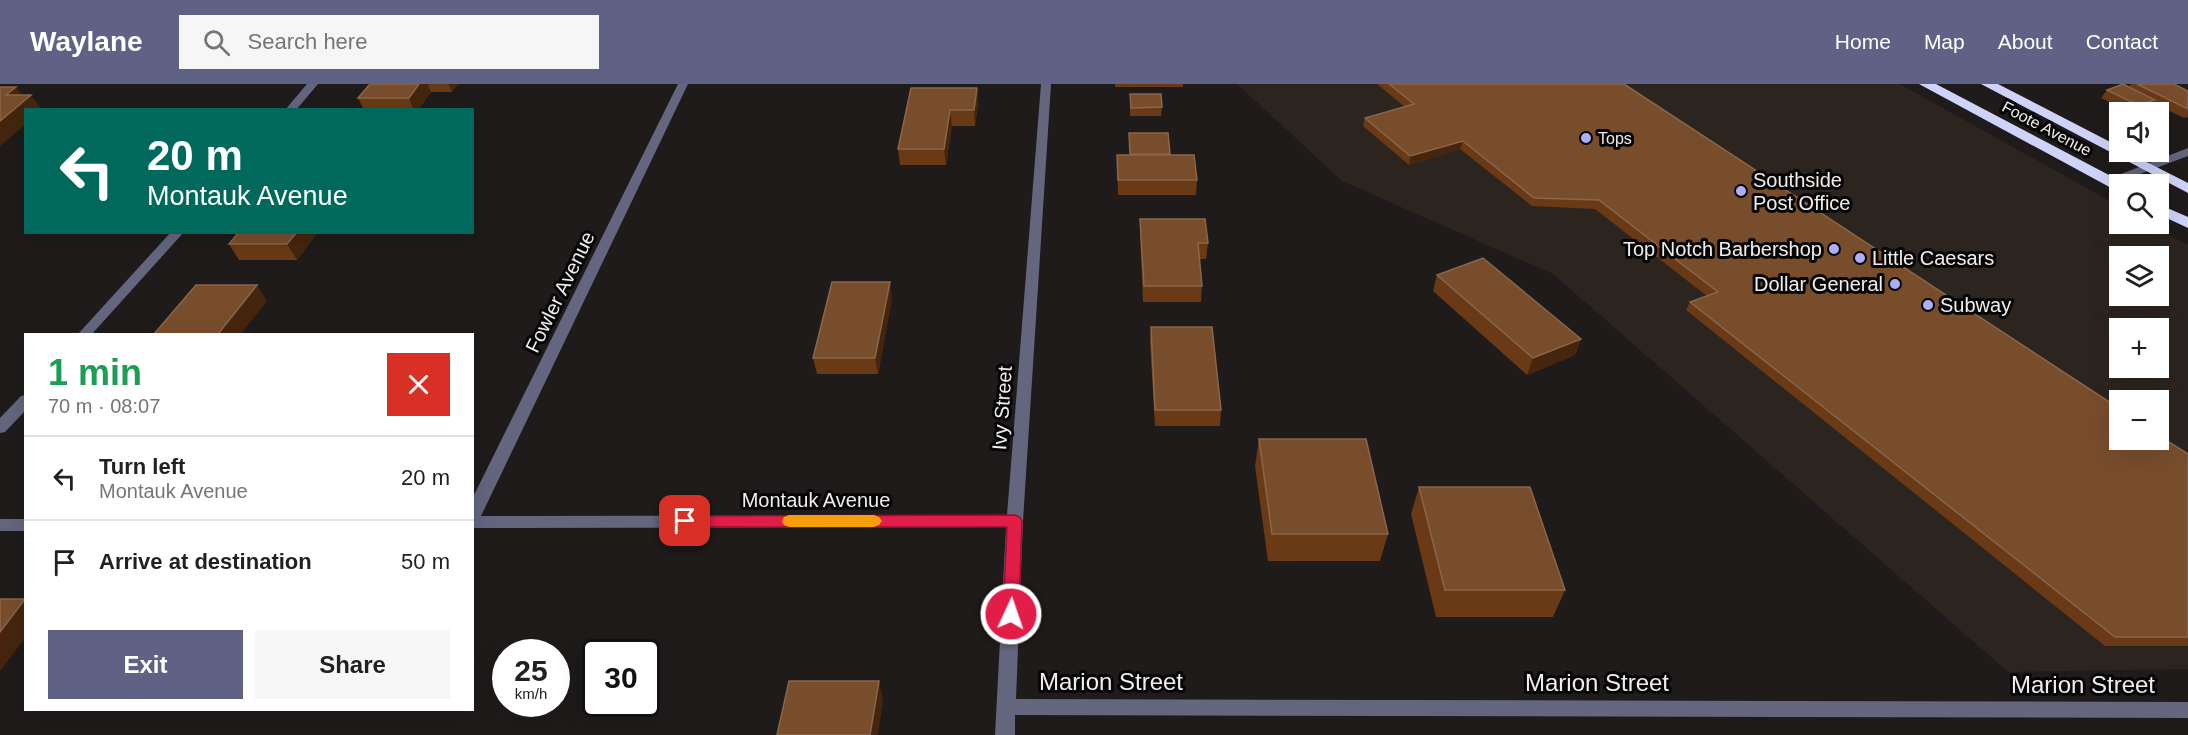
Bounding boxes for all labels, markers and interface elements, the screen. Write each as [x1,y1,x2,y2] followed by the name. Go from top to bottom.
[179,15,599,69] search box
[30,26,143,57] text: Waylane
[200,26,233,59] icon: search
[248,29,367,54] text: Search here
[1835,30,1891,53] text: Home
[1924,30,1965,53] text: Map
[1998,30,2053,53] text: About
[2086,30,2158,53] text: Contact
[1999,98,2094,159] street label: Foote Avenue
[2109,102,2169,450] map controls
[2109,102,2169,162] button: sound
[1598,130,1632,147] place label: Tops
[1579,131,1593,145] marker: Tops
[48,132,126,210] icon: left
[147,132,243,179] text: 20 m
[1753,169,1850,214] place label: Southside Post Office
[2109,174,2169,234] button: search
[147,181,348,211] text: Montauk Avenue
[1734,184,1748,198] marker: Southside Post Office
[521,228,599,356] street label: Fowler Avenue
[1623,238,1822,260] place label: Top Notch Barbershop
[1827,242,1841,256] marker: Top Notch Barbershop
[2109,246,2169,306] button: layers
[1872,247,1994,269] place label: Little Caesars
[1853,251,1867,265] marker: Little Caesars
[1754,273,1883,295] place label: Dollar General
[1888,277,1902,291] marker: Dollar General
[1940,294,2011,316] place label: Subway
[1921,298,1935,312] marker: Subway
[2109,318,2169,378] button: +
[48,352,142,393] text: 1 min
[387,353,450,416] button: close
[988,365,1016,451] street label: Ivy Street
[2109,390,2169,450] button: −
[48,395,160,417] text: 70 m · 08:07
[99,454,185,479] text: Turn left
[48,462,81,495] icon: left
[401,465,450,490] text: 20 m
[99,480,248,502] text: Montauk Avenue
[742,489,890,511] street label: Montauk Avenue
[659,495,710,546] pin
[668,504,701,537] icon: arrive
[48,546,81,579] icon: arrive
[99,549,312,574] text: Arrive at destination
[401,549,450,574] text: 50 m
[979,582,1043,646] position arrow
[48,630,243,699] button: Exit
[255,630,450,699] button: Share
[582,639,660,717] speed limit sign: 30
[514,654,548,687] text: 25
[1039,668,1183,695] street label: Marion Street
[1525,669,1669,696] street label: Marion Street
[2011,671,2155,698] street label: Marion Street
[515,685,547,702] text: km/h

